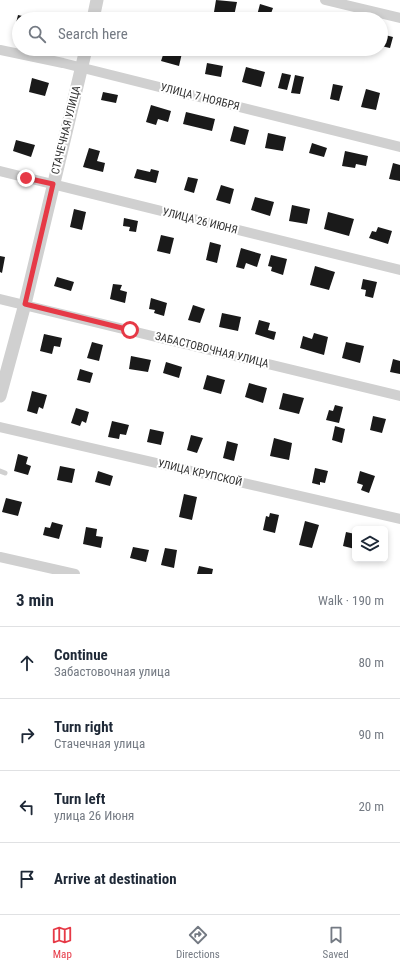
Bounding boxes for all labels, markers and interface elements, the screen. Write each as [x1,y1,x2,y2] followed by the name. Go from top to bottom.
[12,12,388,56] search box
[26,23,48,45] icon: search
[58,25,128,43] text: Search here
[159,81,241,113] street label: УЛИЦА 7 НОЯБРЯ
[49,84,83,176] street label: СТАЧЕЧНАЯ УЛИЦА
[17,169,35,187] route end
[161,205,239,237] street label: УЛИЦА 26 ИЮНЯ
[121,321,139,339] route start
[154,330,271,371] street label: ЗАБАСТОВОЧНАЯ УЛИЦА
[157,457,243,489] street label: УЛИЦА КРУПСКОЙ
[352,526,388,562] map controls
[352,526,388,562] button: layers
[16,590,54,610] text: 3 min
[318,593,384,608] text: Walk · 190 m
[54,646,108,664] text: Continue
[16,652,38,674] icon: ahead
[358,655,384,670] text: 80 m
[54,664,170,679] text: Забастовочная улица
[54,718,113,736] text: Turn right
[16,724,38,746] icon: right
[358,727,384,742] text: 90 m
[54,736,145,751] text: Стачечная улица
[54,790,105,808] text: Turn left
[16,796,38,818] icon: left
[358,799,384,814] text: 20 m
[54,808,134,823] text: улица 26 Июня
[16,868,38,890] icon: arrive
[54,870,177,888] text: Arrive at destination
[51,924,73,961] tab: Map
[176,924,220,961] tab: Directions
[323,924,349,961] tab: Saved

